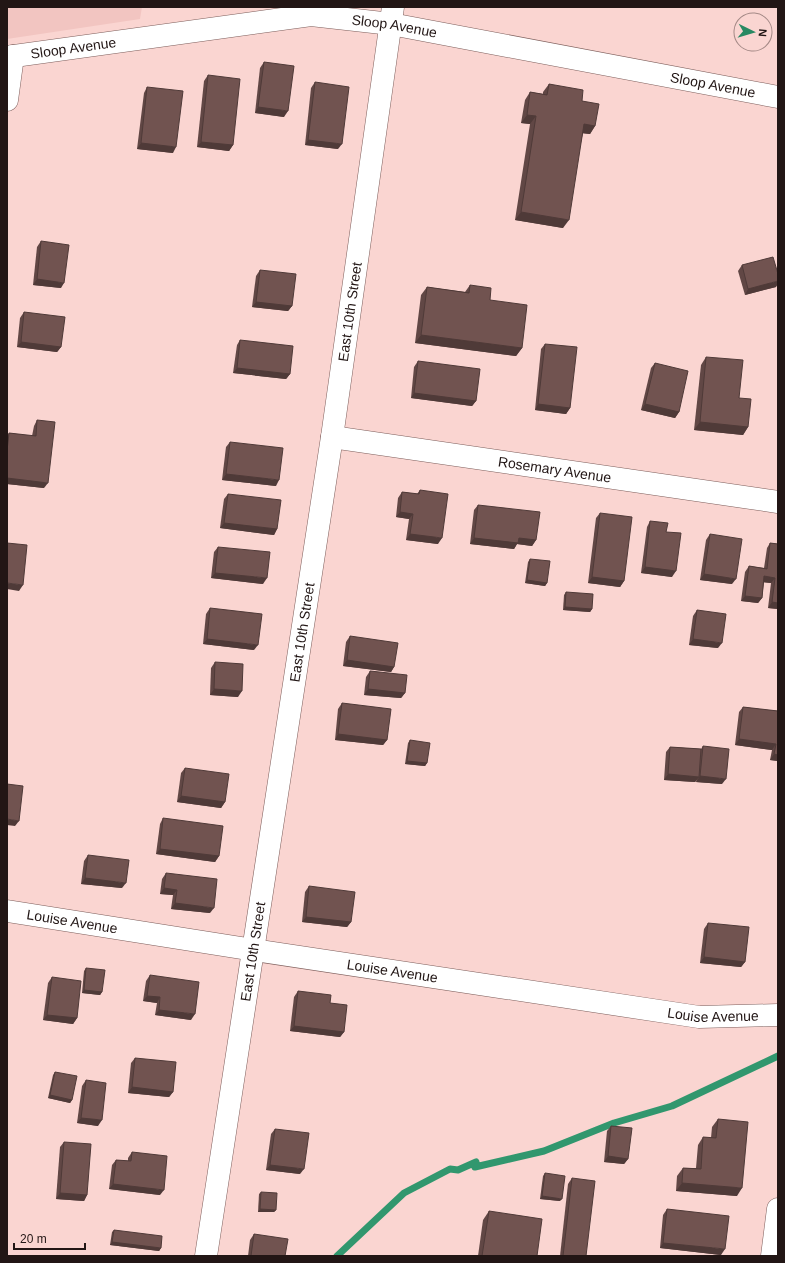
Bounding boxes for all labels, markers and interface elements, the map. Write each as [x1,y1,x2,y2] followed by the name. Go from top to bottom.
[351,12,439,41] street label: Sloop Avenue
[733,12,773,52] north arrow
[757,28,769,37] text: N
[30,34,117,62] street label: Sloop Avenue
[669,69,757,101] street label: Sloop Avenue
[335,261,365,363] street label: East 10th Street
[497,453,613,486] street label: Rosemary Avenue
[286,581,318,683] street label: East 10th Street
[237,901,268,1002] street label: East 10th Street
[26,906,119,936] street label: Louise Avenue
[346,956,439,986] street label: Louise Avenue
[666,1004,759,1025] street label: Louise Avenue
[14,1225,85,1251] scale bar
[20,1232,47,1246] text: 20 m

